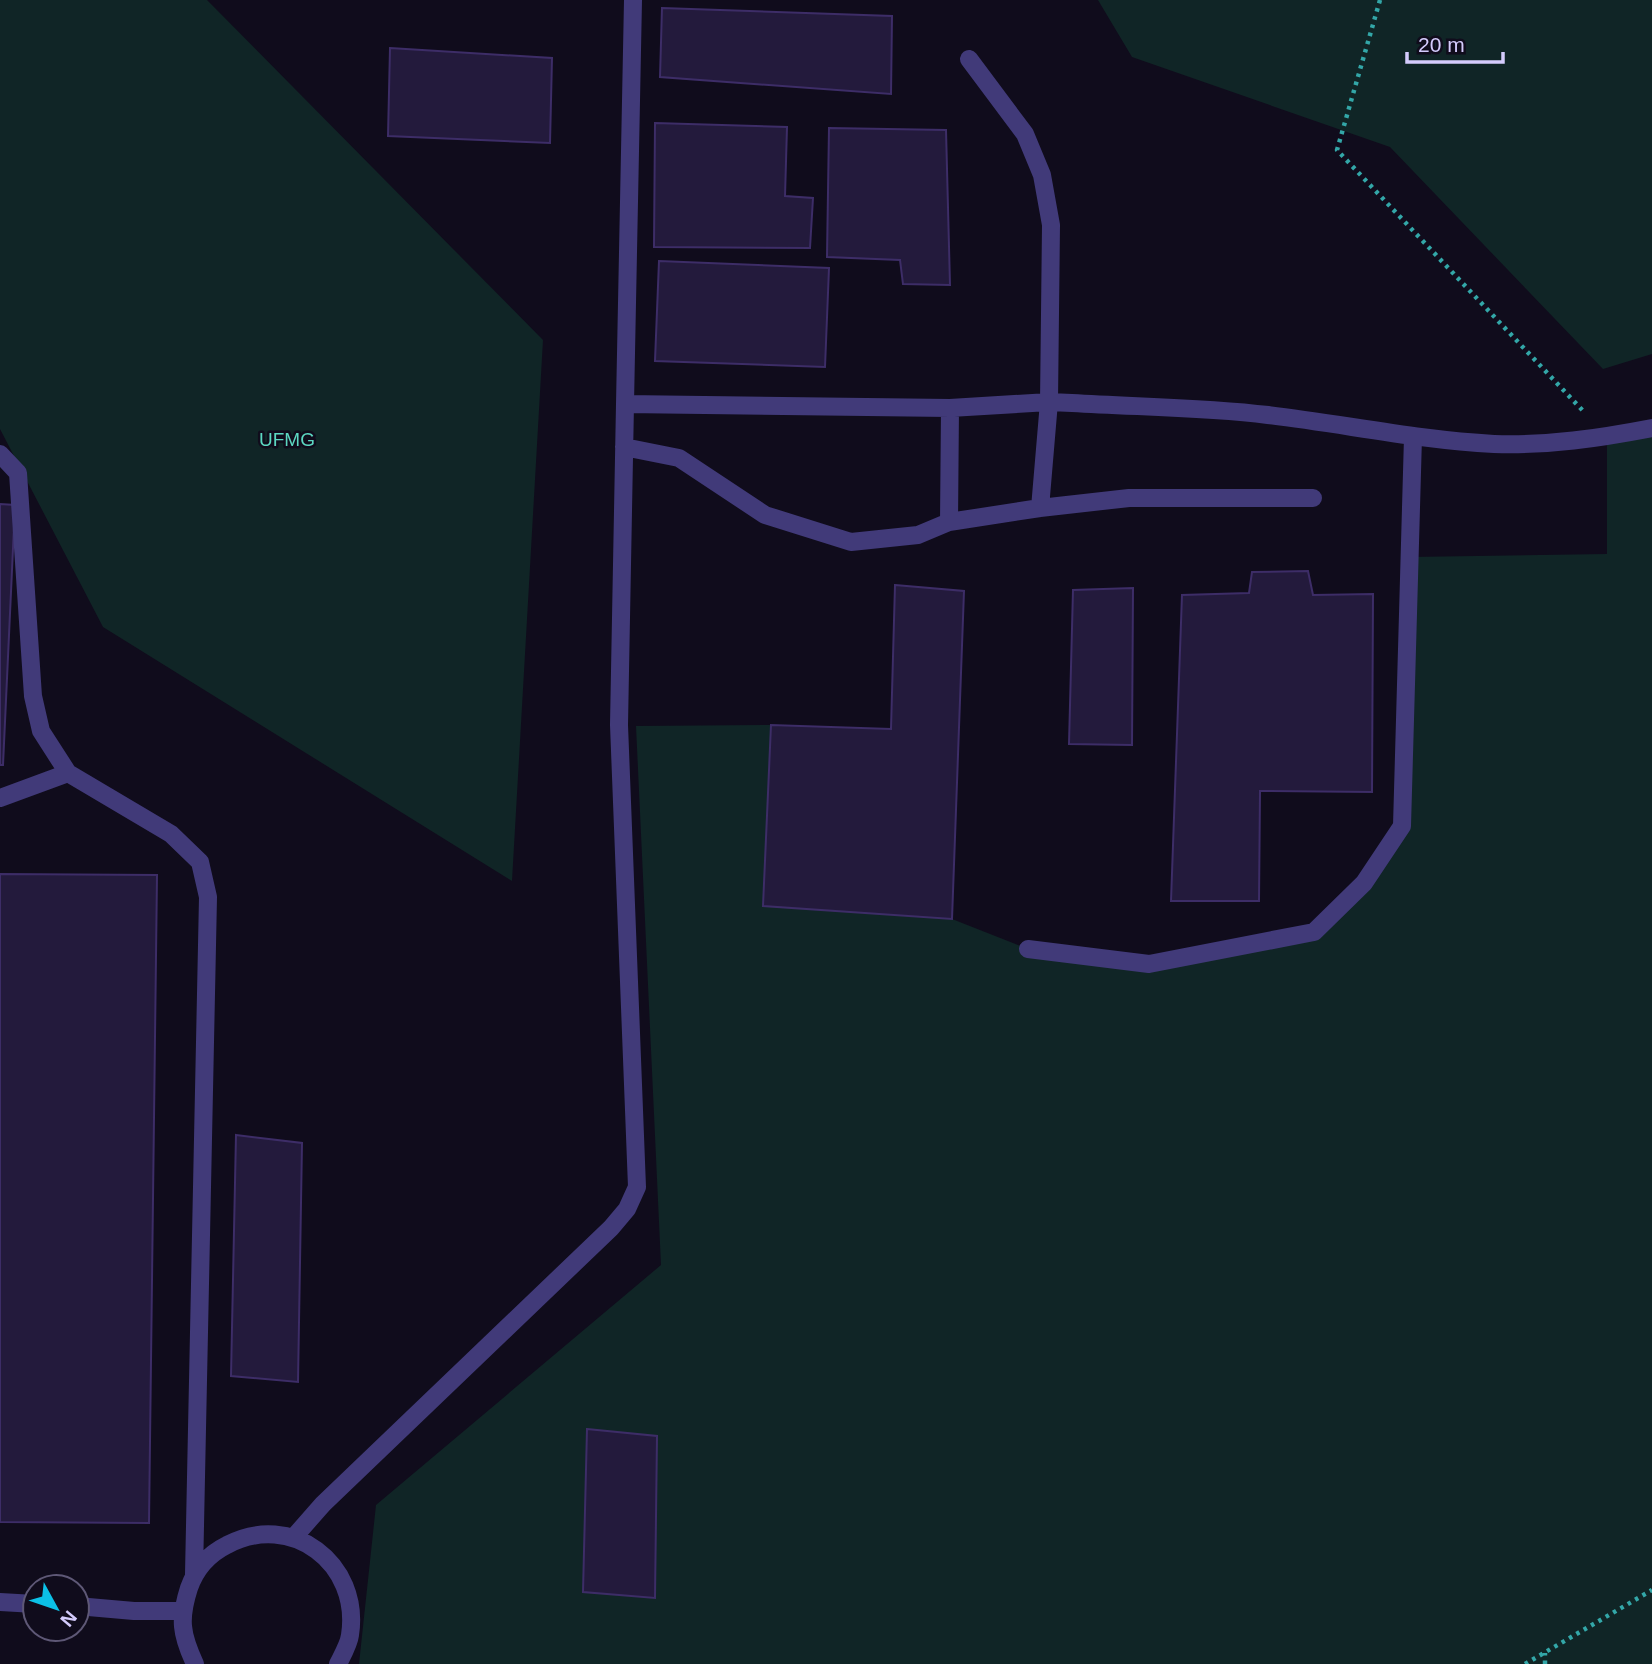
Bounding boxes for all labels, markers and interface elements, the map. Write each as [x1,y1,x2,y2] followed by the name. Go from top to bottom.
[1407,21,1503,65] scale bar
[1418,33,1465,56] text: 20 m
[259,429,315,450] park label: UFMG
[21,1573,91,1643] north arrow
[56,1607,81,1631] text: N

